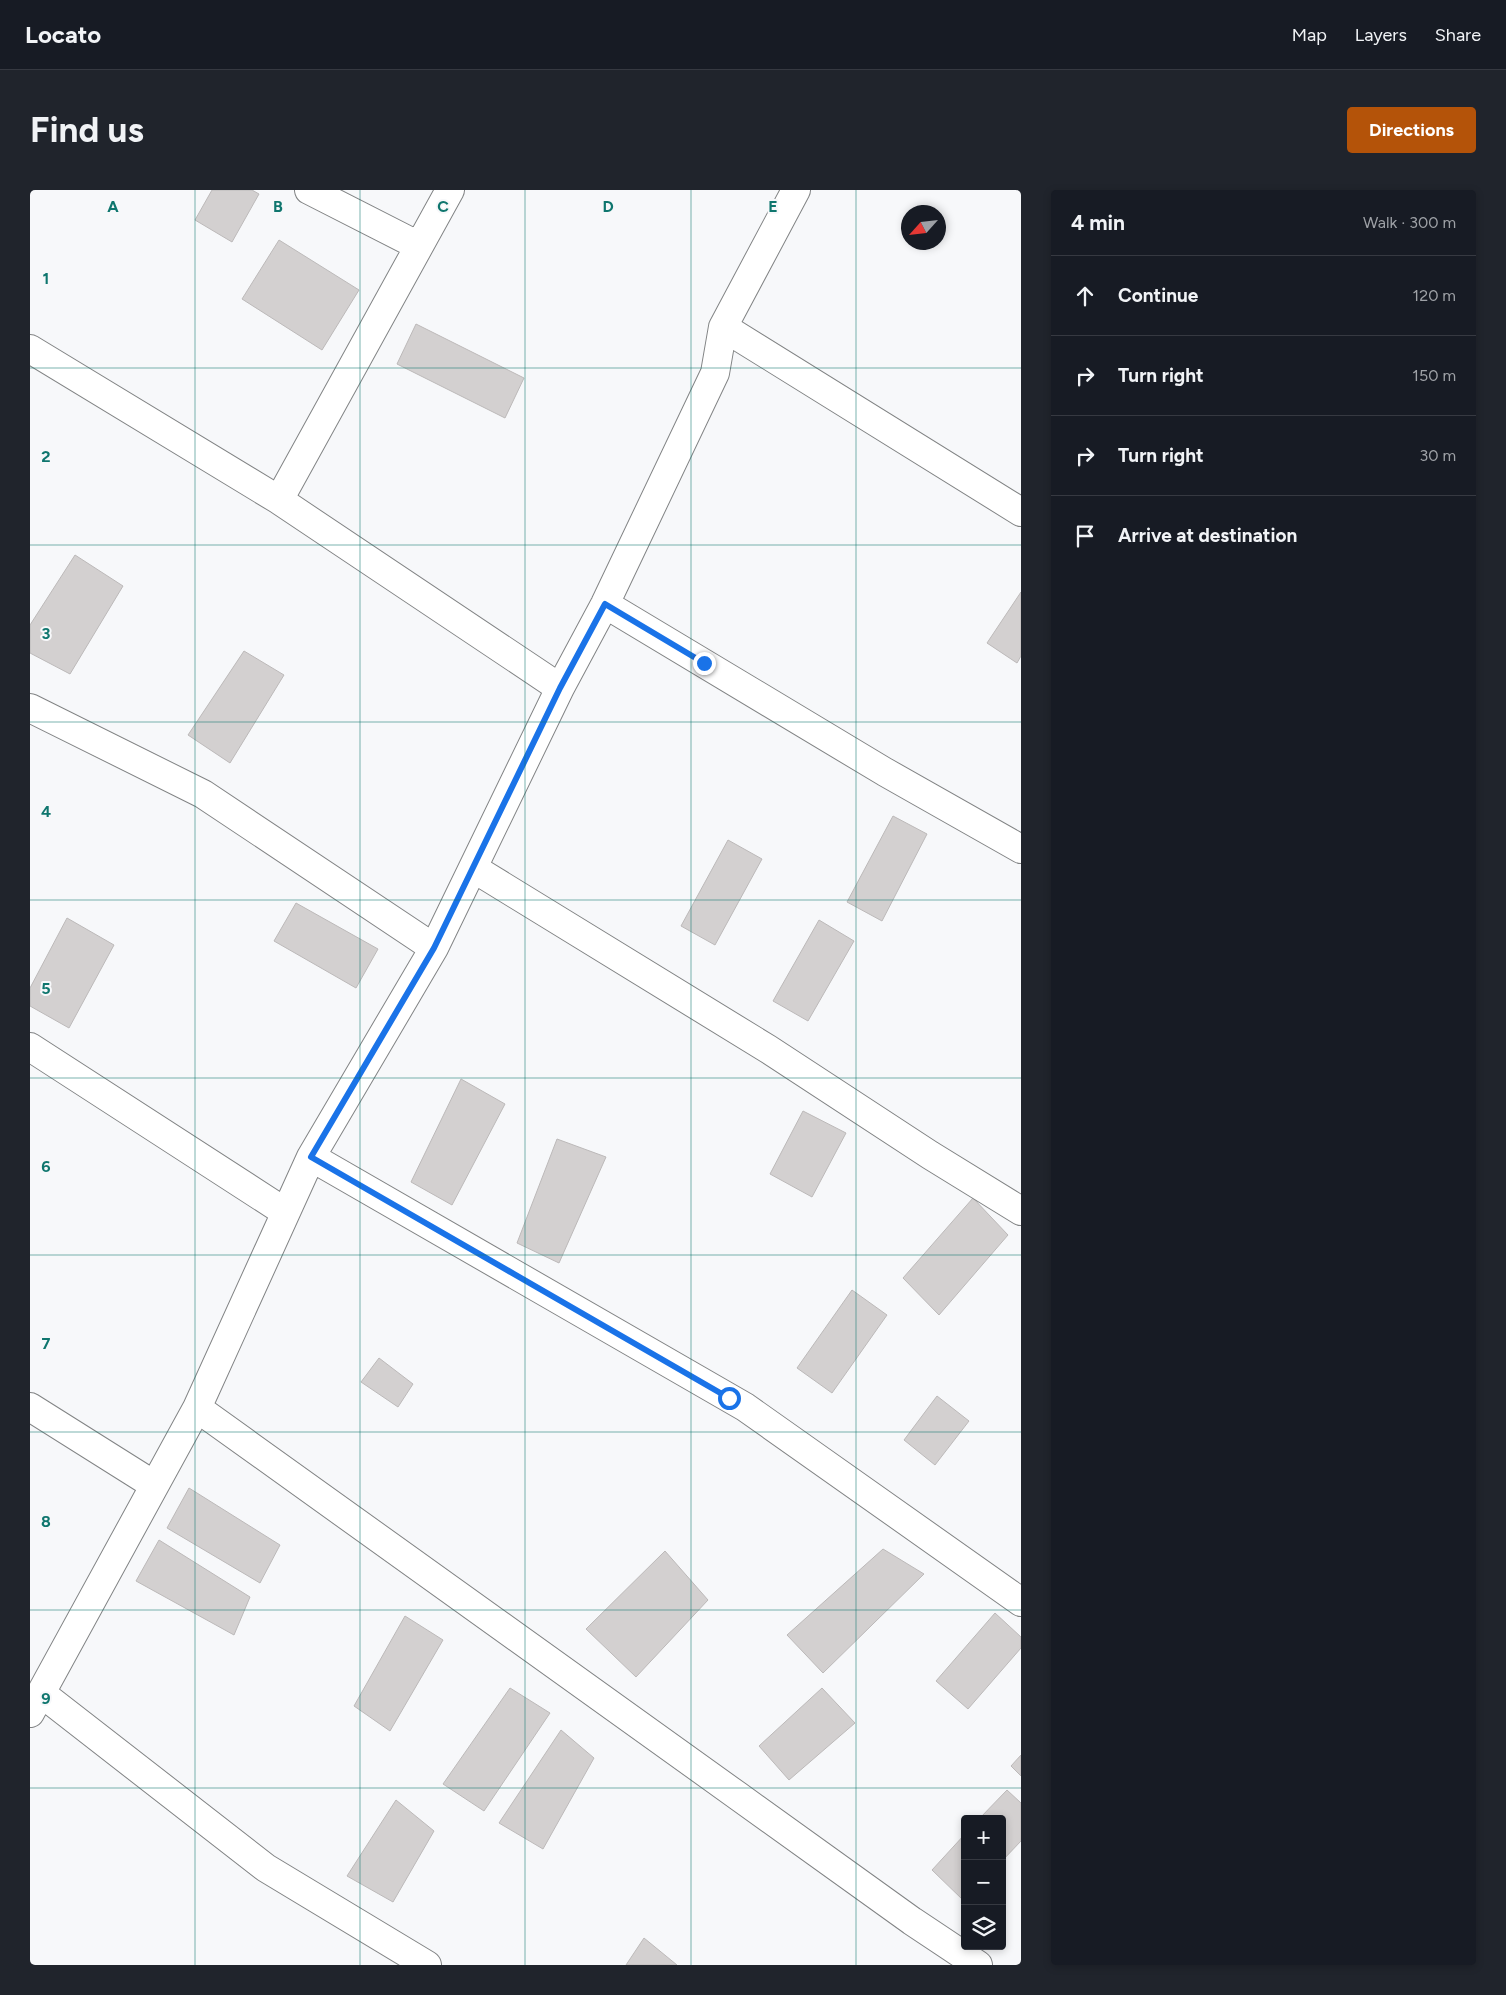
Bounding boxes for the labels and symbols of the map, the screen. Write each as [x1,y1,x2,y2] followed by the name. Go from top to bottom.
[107,197,119,216] text: A
[273,197,283,216] text: B
[437,197,449,216] text: C
[602,197,614,216] text: D
[768,197,778,216] text: E
[901,205,946,250] north arrow
[43,269,49,288] text: 1
[41,447,51,466] text: 2
[42,624,51,643] text: 3
[693,652,716,675] route end
[41,802,51,821] text: 4
[41,979,51,998] text: 5
[41,1157,51,1176] text: 6
[42,1334,51,1353] text: 7
[718,1387,741,1410] route start
[41,1512,51,1531] text: 8
[41,1689,51,1708] text: 9

